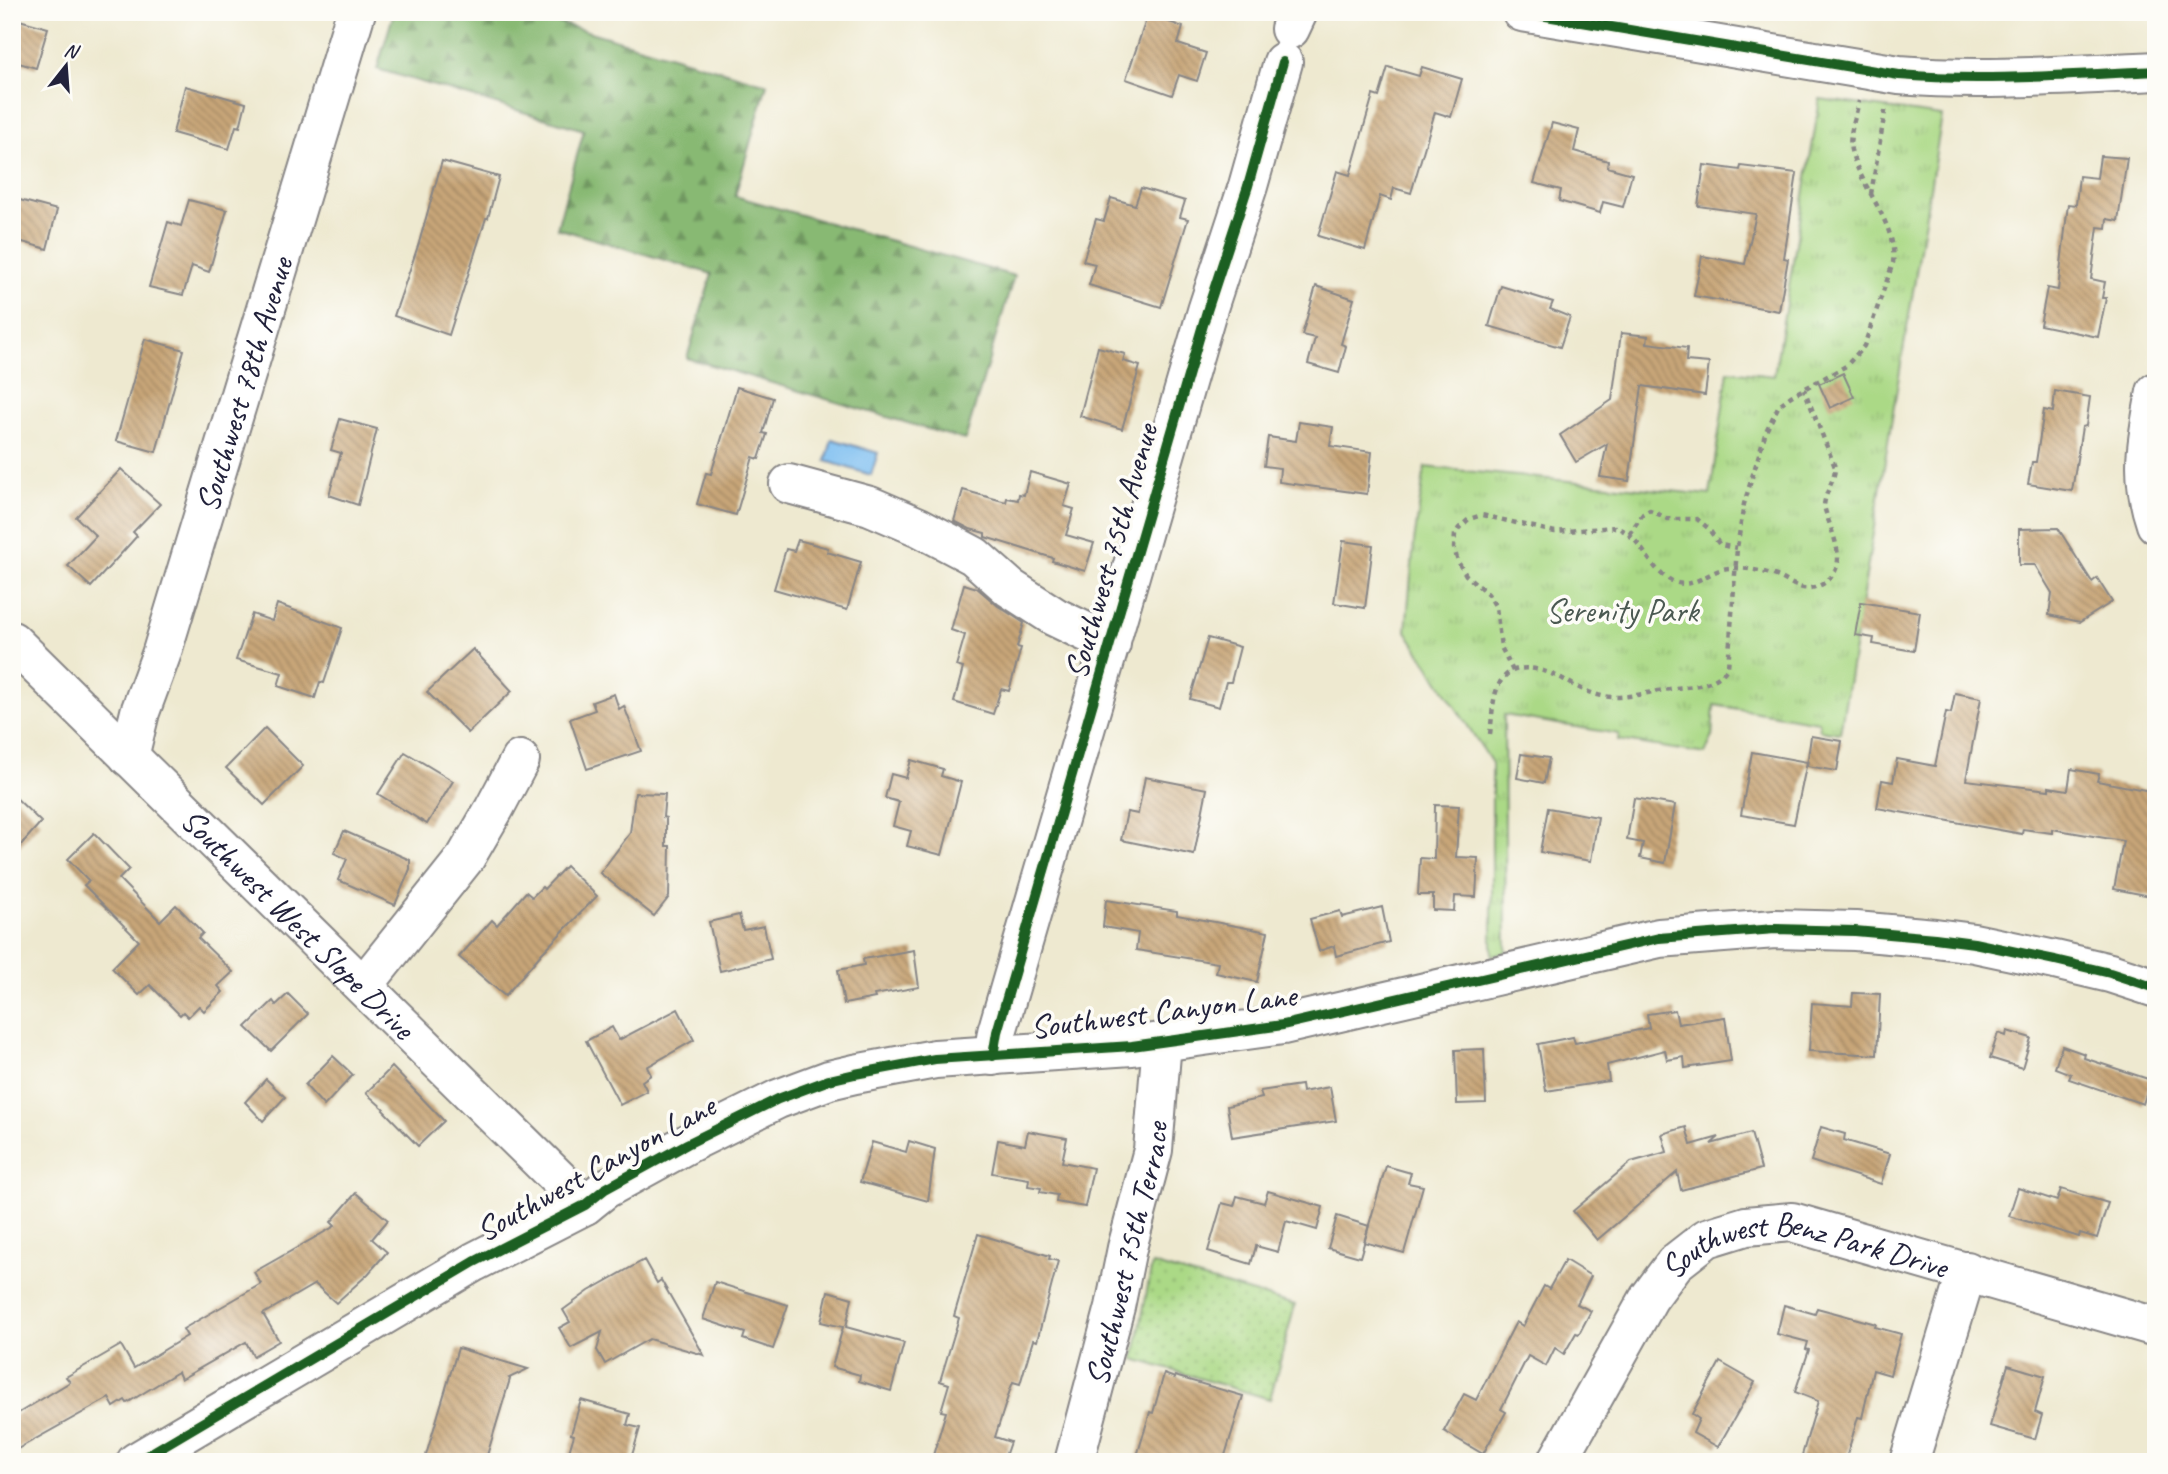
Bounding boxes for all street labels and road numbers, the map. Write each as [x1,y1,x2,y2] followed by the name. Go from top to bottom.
[186,250,303,517] street label: Southwest 78th Avenue
[1055,417,1168,683] street label: Southwest 75th Avenue
[172,799,425,1050] street label: Southwest West Slope Drive
[1028,974,1301,1048] street label: Southwest Canyon Lane
[468,1084,724,1251] street label: Southwest Canyon Lane
[1075,1118,1177,1390] street label: Southwest 75th Terrace
[1657,1251,1963,1307] street label: Southwest Benz Park Drive

